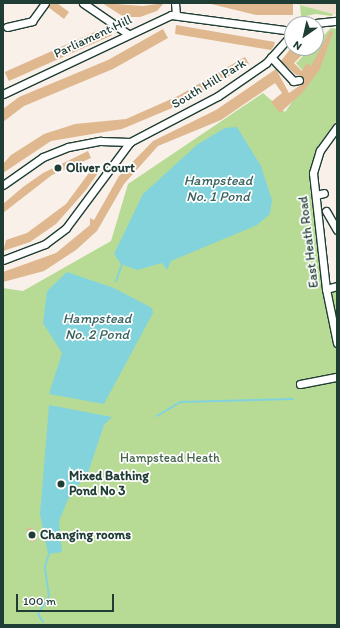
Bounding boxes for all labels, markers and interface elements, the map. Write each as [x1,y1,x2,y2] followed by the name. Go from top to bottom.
[51,12,135,62] street label: Parliament Hill
[284,16,324,56] north arrow
[291,38,304,53] text: N
[169,56,249,112] street label: South Hill Park
[66,160,135,176] place label: Oliver Court
[53,163,63,173] marker: Oliver Court
[184,173,252,206] water label: Hampstead No. 1 Pond
[296,196,322,288] street label: East Heath Road
[63,311,131,344] water label: Hampstead No. 2 Pond
[120,450,220,466] park label: Hampstead Heath
[69,469,149,500] place label: Mixed Bathing Pond No 3
[56,479,66,489] marker: Mixed Bathing Pond No 3
[40,527,131,543] place label: Changing rooms
[27,530,37,540] marker: Changing rooms
[18,586,116,612] scale bar
[23,594,56,608] text: 100 m

